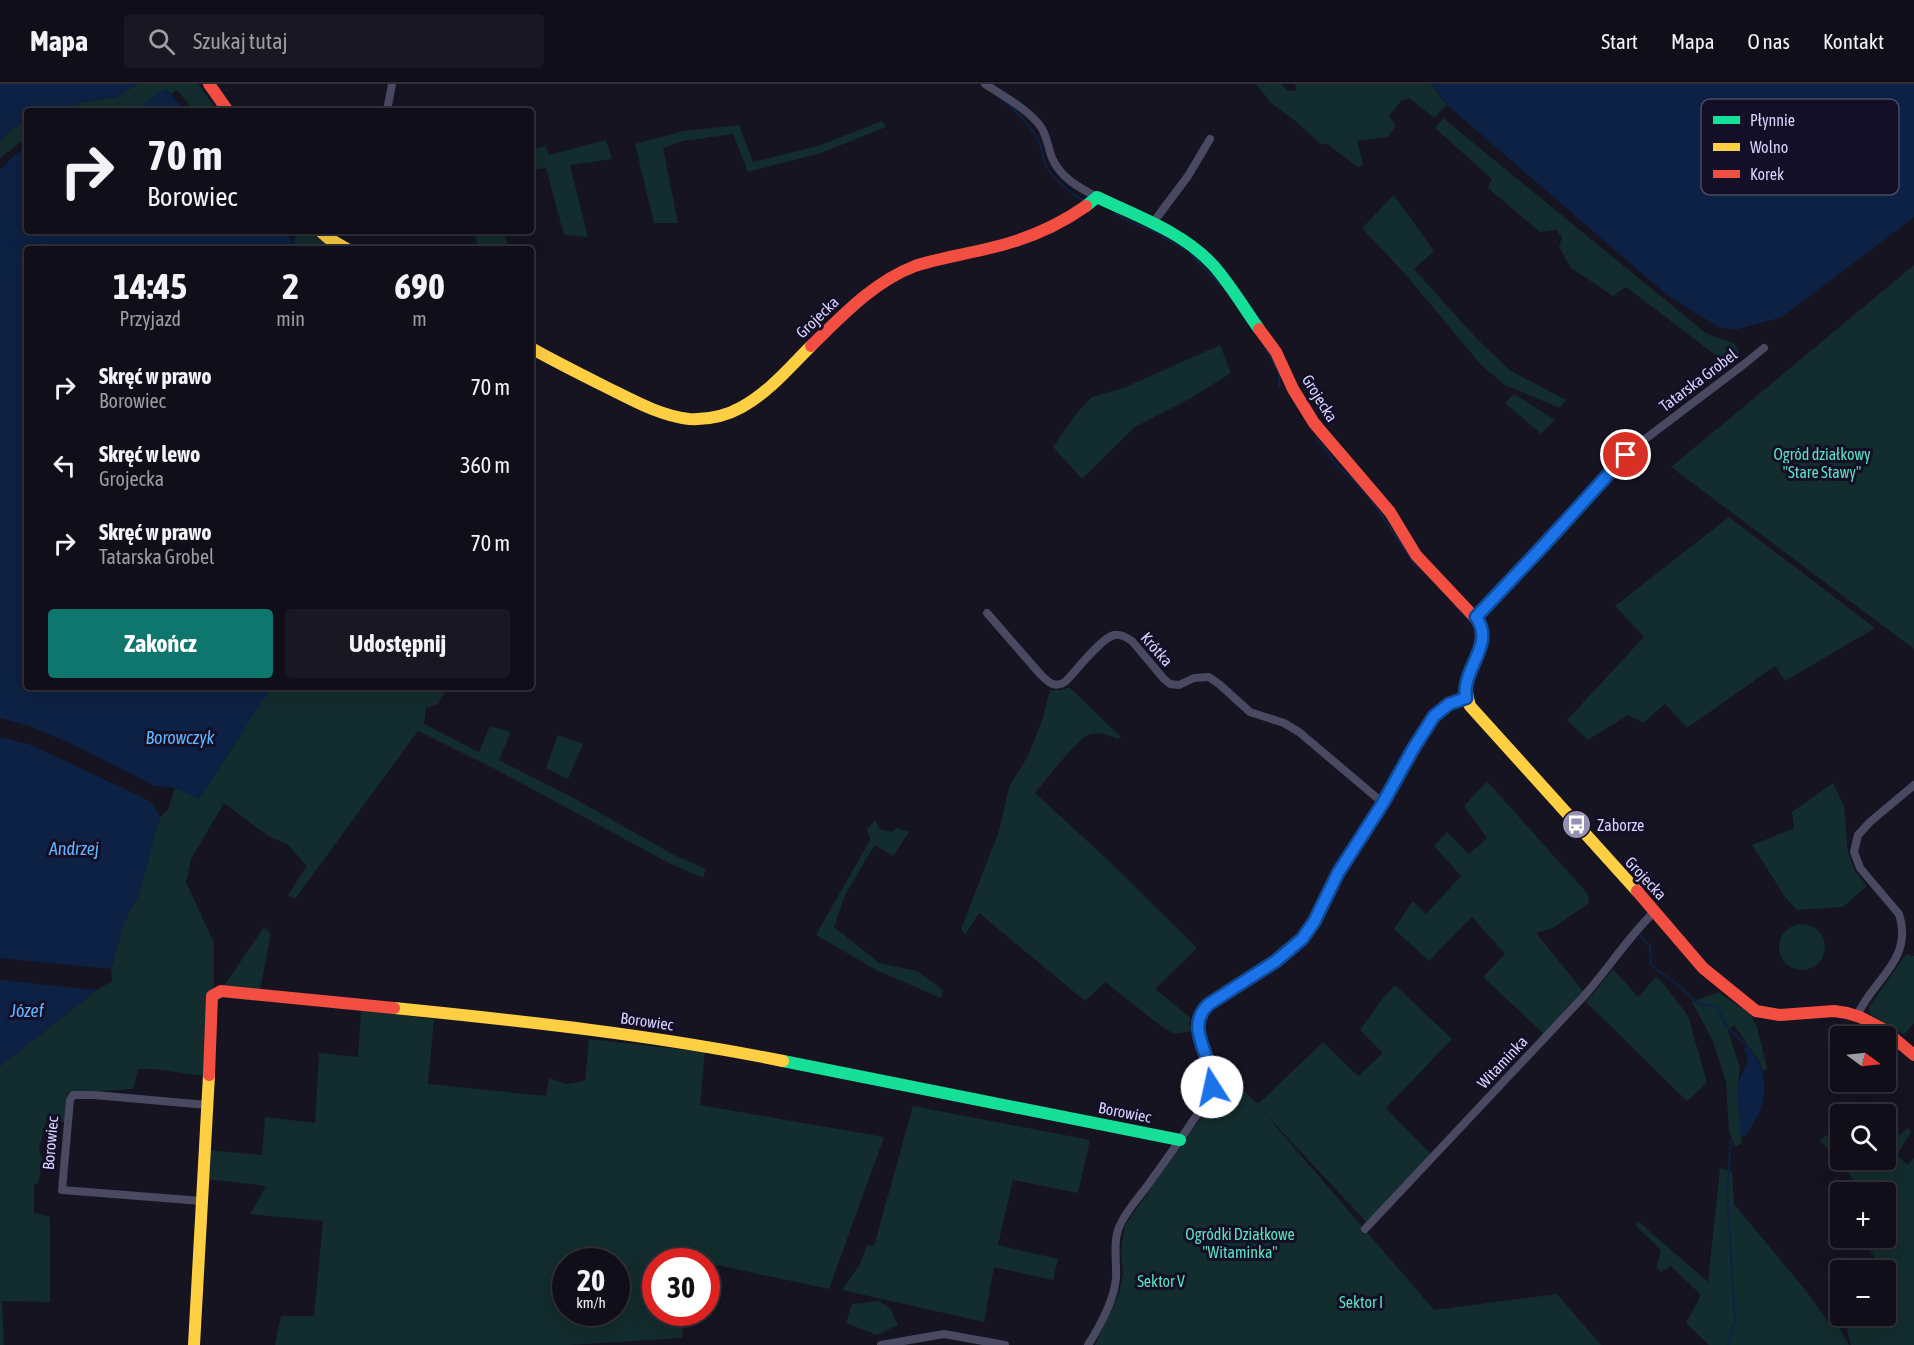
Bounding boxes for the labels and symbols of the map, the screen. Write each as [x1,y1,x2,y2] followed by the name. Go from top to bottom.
[1701,99,1899,195] legend
[1750,111,1795,130] text: Płynnie
[1750,138,1788,156] text: Wolno
[1750,165,1784,183] text: Korek
[792,292,843,342] street label: Grojecka
[1656,345,1741,415] street label: Tatarska Grobel
[1298,371,1341,425] street label: Grojecka
[1600,429,1651,480] pin
[1773,445,1871,482] park label: Ogród działkowy "Stare Stawy"
[1137,628,1177,670] street label: Krótka
[145,727,216,748] water label: Borowczyk
[1560,809,1592,841] bus stop icon: Zaborze
[1597,816,1644,834] place label: Zaborze
[48,838,99,859] water label: Andrzej
[1621,853,1670,904] street label: Grojecka
[9,1000,45,1021] water label: Józef
[619,1008,675,1034] street label: Borowiec
[1830,1026,1896,1092] north arrow
[1473,1032,1531,1092] street label: Witaminka
[1180,1055,1244,1119] position arrow
[1097,1098,1153,1126] street label: Borowiec
[39,1115,61,1170] street label: Borowiec
[1185,1225,1295,1261] park label: Ogródki Działkowe "Witaminka"
[642,1248,720,1326] speed limit sign: 30
[1137,1272,1185,1290] park label: Sektor V
[1339,1293,1383,1311] park label: Sektor I

